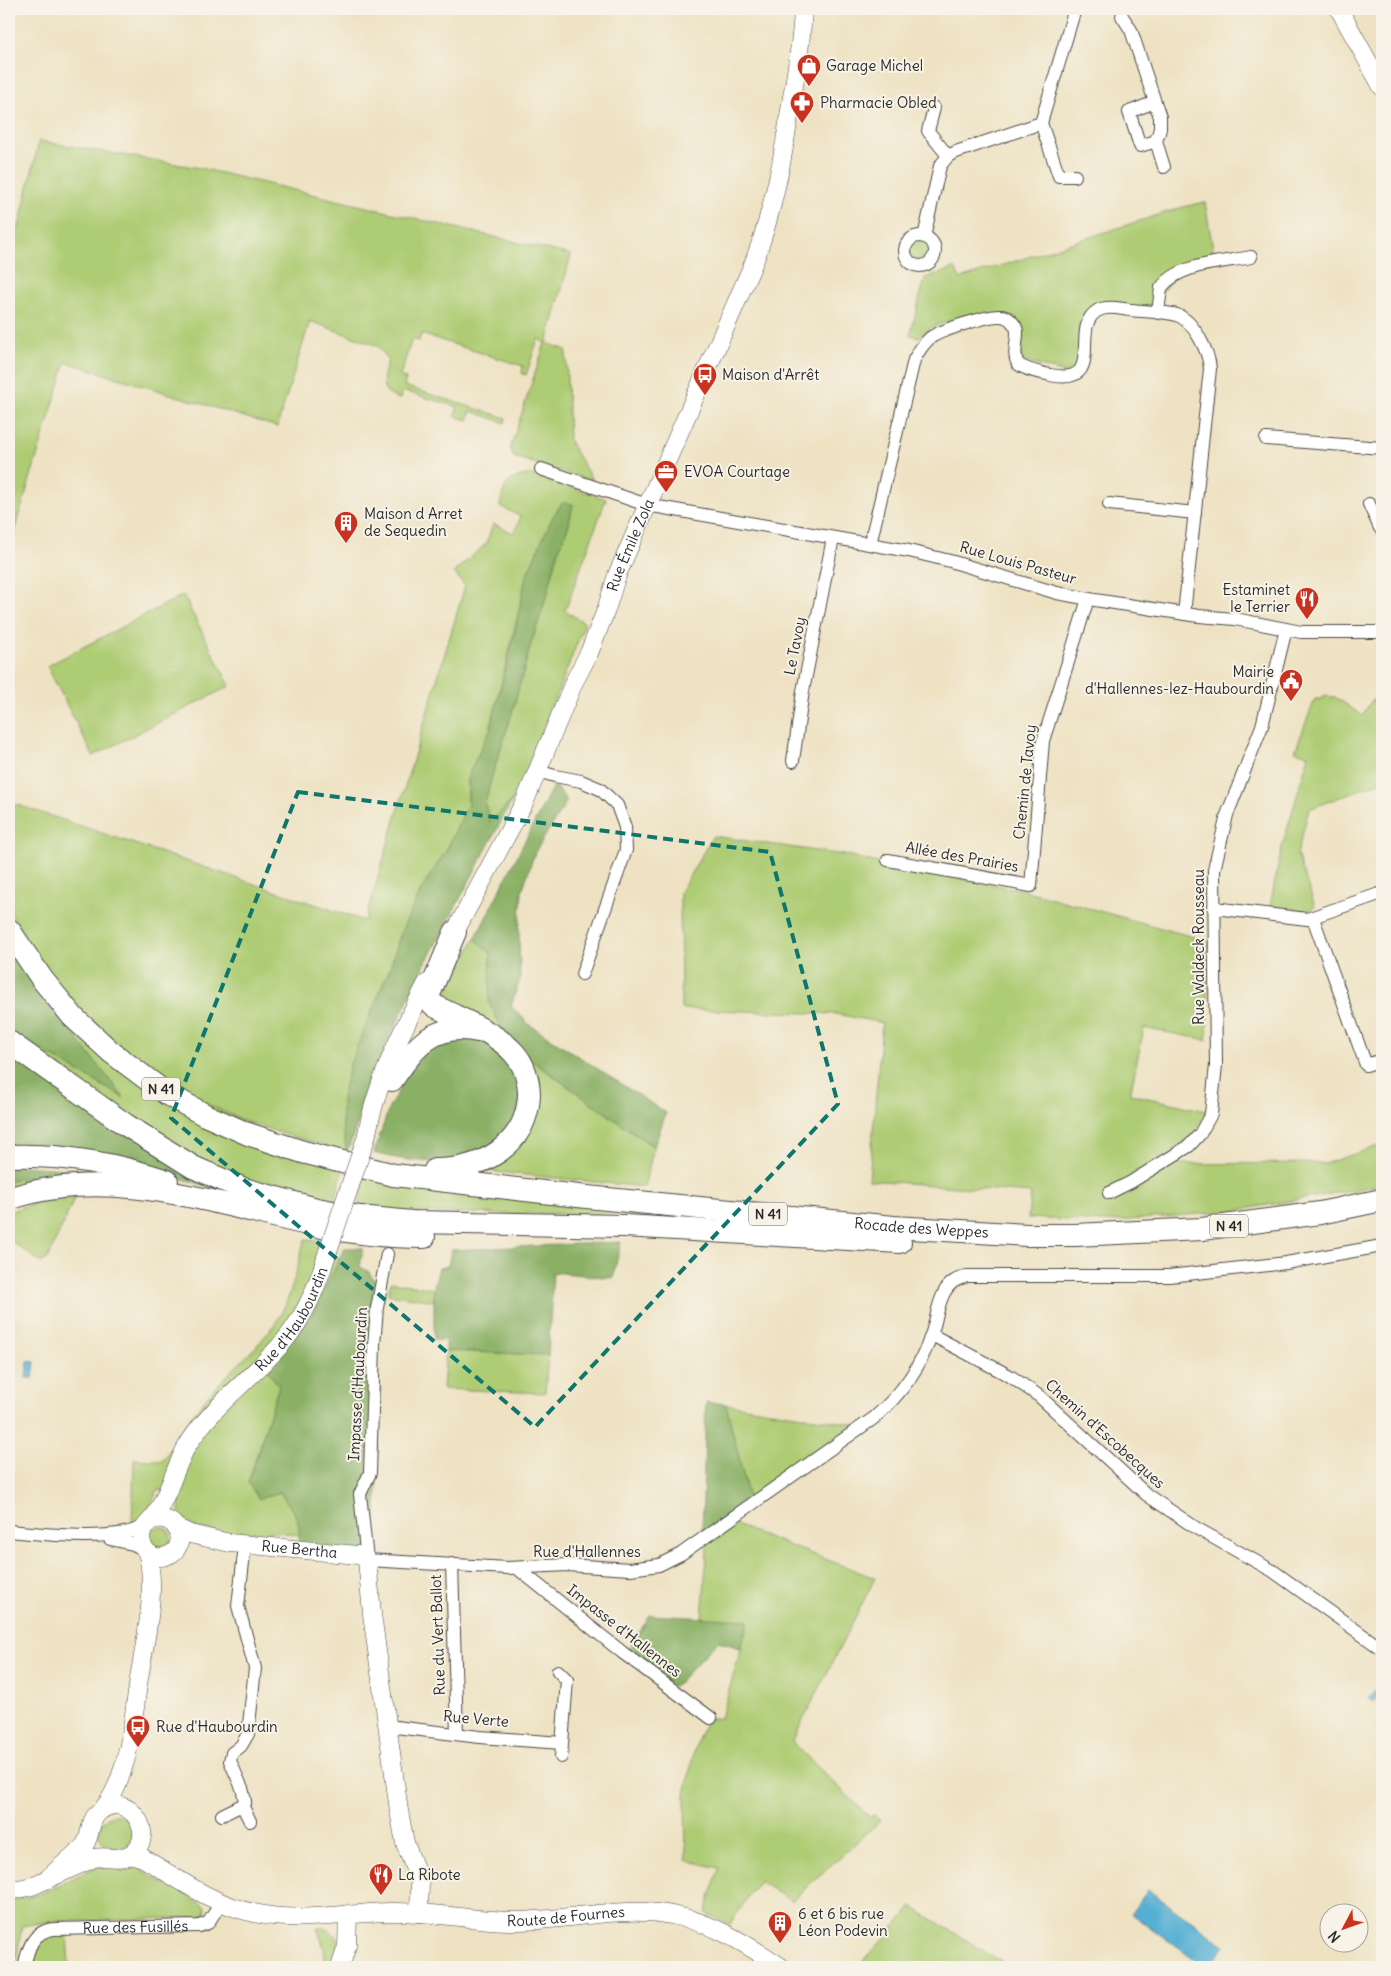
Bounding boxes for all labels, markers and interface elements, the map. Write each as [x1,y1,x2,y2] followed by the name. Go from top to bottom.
[796,53,822,87] shop icon: Garage Michel
[826,56,923,75] place label: Garage Michel
[789,90,815,124] pharmacy icon: Pharmacie Obled
[820,93,937,112] place label: Pharmacie Obled
[692,362,718,396] bus stop icon: Maison d'Arrêt
[722,365,819,384] place label: Maison d'Arrêt
[653,459,679,493] office icon: EVOA Courtage
[684,462,790,481] place label: EVOA Courtage
[602,495,658,594] street label: Rue Émile Zola
[364,504,462,540] place label: Maison d Arret de Sequedin
[333,510,359,544] building icon: Maison d Arret de Sequedin
[958,537,1079,588] street label: Rue Louis Pasteur
[1222,580,1290,616] place label: Estaminet le Terrier
[1294,586,1320,620] restaurant icon: Estaminet le Terrier
[780,615,809,677] street label: Le Tavoy
[1085,662,1274,698] place label: Mairie d'Hallennes-lez-Haubourdin
[1278,668,1304,702] public building icon: Mairie d'Hallennes-lez-Haubourdin
[1009,724,1040,840] street label: Chemin de Tavoy
[904,837,1020,876] street label: Allée des Prairies
[1189,869,1208,1025] street label: Rue Waldeck Rousseau
[142,1078,180,1100] road number: N 41
[749,1202,787,1226] road number: N 41
[853,1213,989,1242] street label: Rocade des Weppes
[1210,1214,1248,1238] road number: N 41
[251,1264,331,1375] street label: Rue d'Haubourdin
[344,1306,371,1461] street label: Impasse d'Haubourdin
[1042,1375,1169,1492] street label: Chemin d'Escobecques
[261,1536,339,1562] street label: Rue Bertha
[533,1542,641,1561] street label: Rue d'Hallennes
[426,1574,449,1696] street label: Rue du Vert Ballot
[563,1580,685,1681] street label: Impasse d'Hallennes
[442,1706,510,1731] street label: Rue Verte
[125,1714,151,1748] bus stop icon: Rue d'Haubourdin
[156,1717,278,1736] place label: Rue d'Haubourdin
[368,1862,394,1896] restaurant icon: La Ribote
[398,1865,461,1884] place label: La Ribote
[507,1902,625,1930] street label: Route de Fournes
[798,1904,888,1940] place label: 6 et 6 bis rue Léon Podevin
[1318,1904,1368,1954] north arrow
[767,1910,793,1944] building icon: 6 et 6 bis rue Léon Podevin
[82,1916,189,1937] street label: Rue des Fusillés
[1324,1927,1344,1946] text: N

